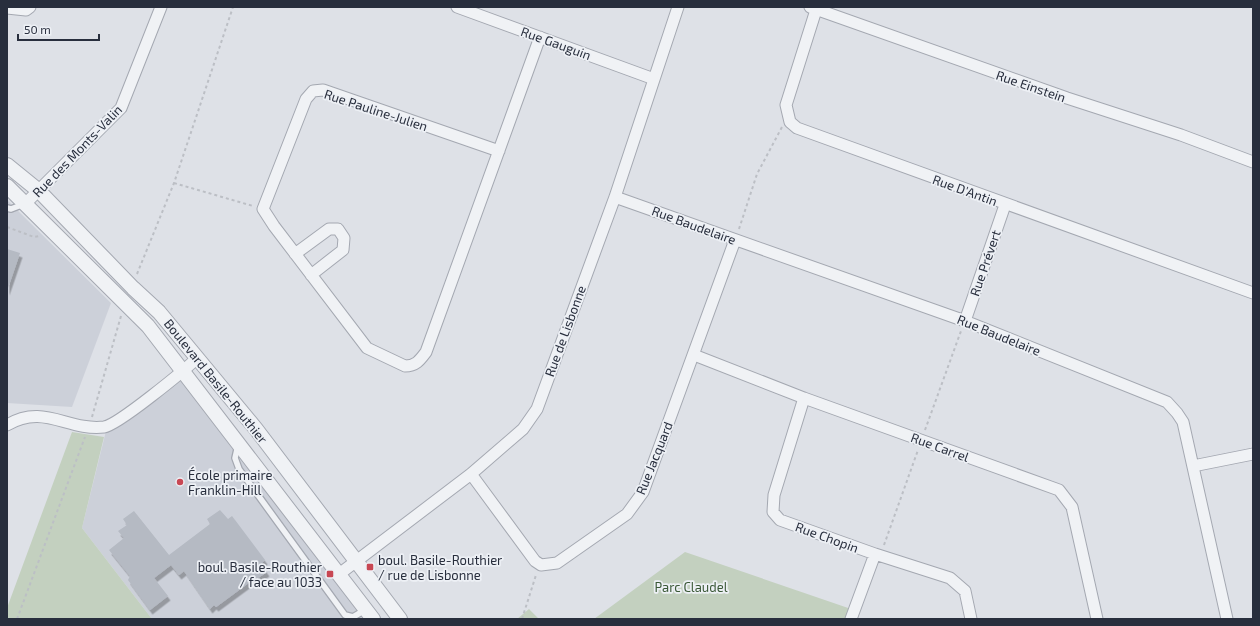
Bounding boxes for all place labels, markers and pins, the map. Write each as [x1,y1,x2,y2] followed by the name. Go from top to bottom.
[188,466,272,498] place label: École primaire Franklin-Hill
[175,477,185,487] marker: École primaire Franklin-Hill
[378,552,502,583] place label: boul. Basile-Routhier / rue de Lisbonne
[198,559,322,590] place label: boul. Basile-Routhier / face au 1033
[365,562,375,572] marker: boul. Basile-Routhier / rue de Lisbonne
[325,569,335,579] marker: boul. Basile-Routhier / face au 1033

